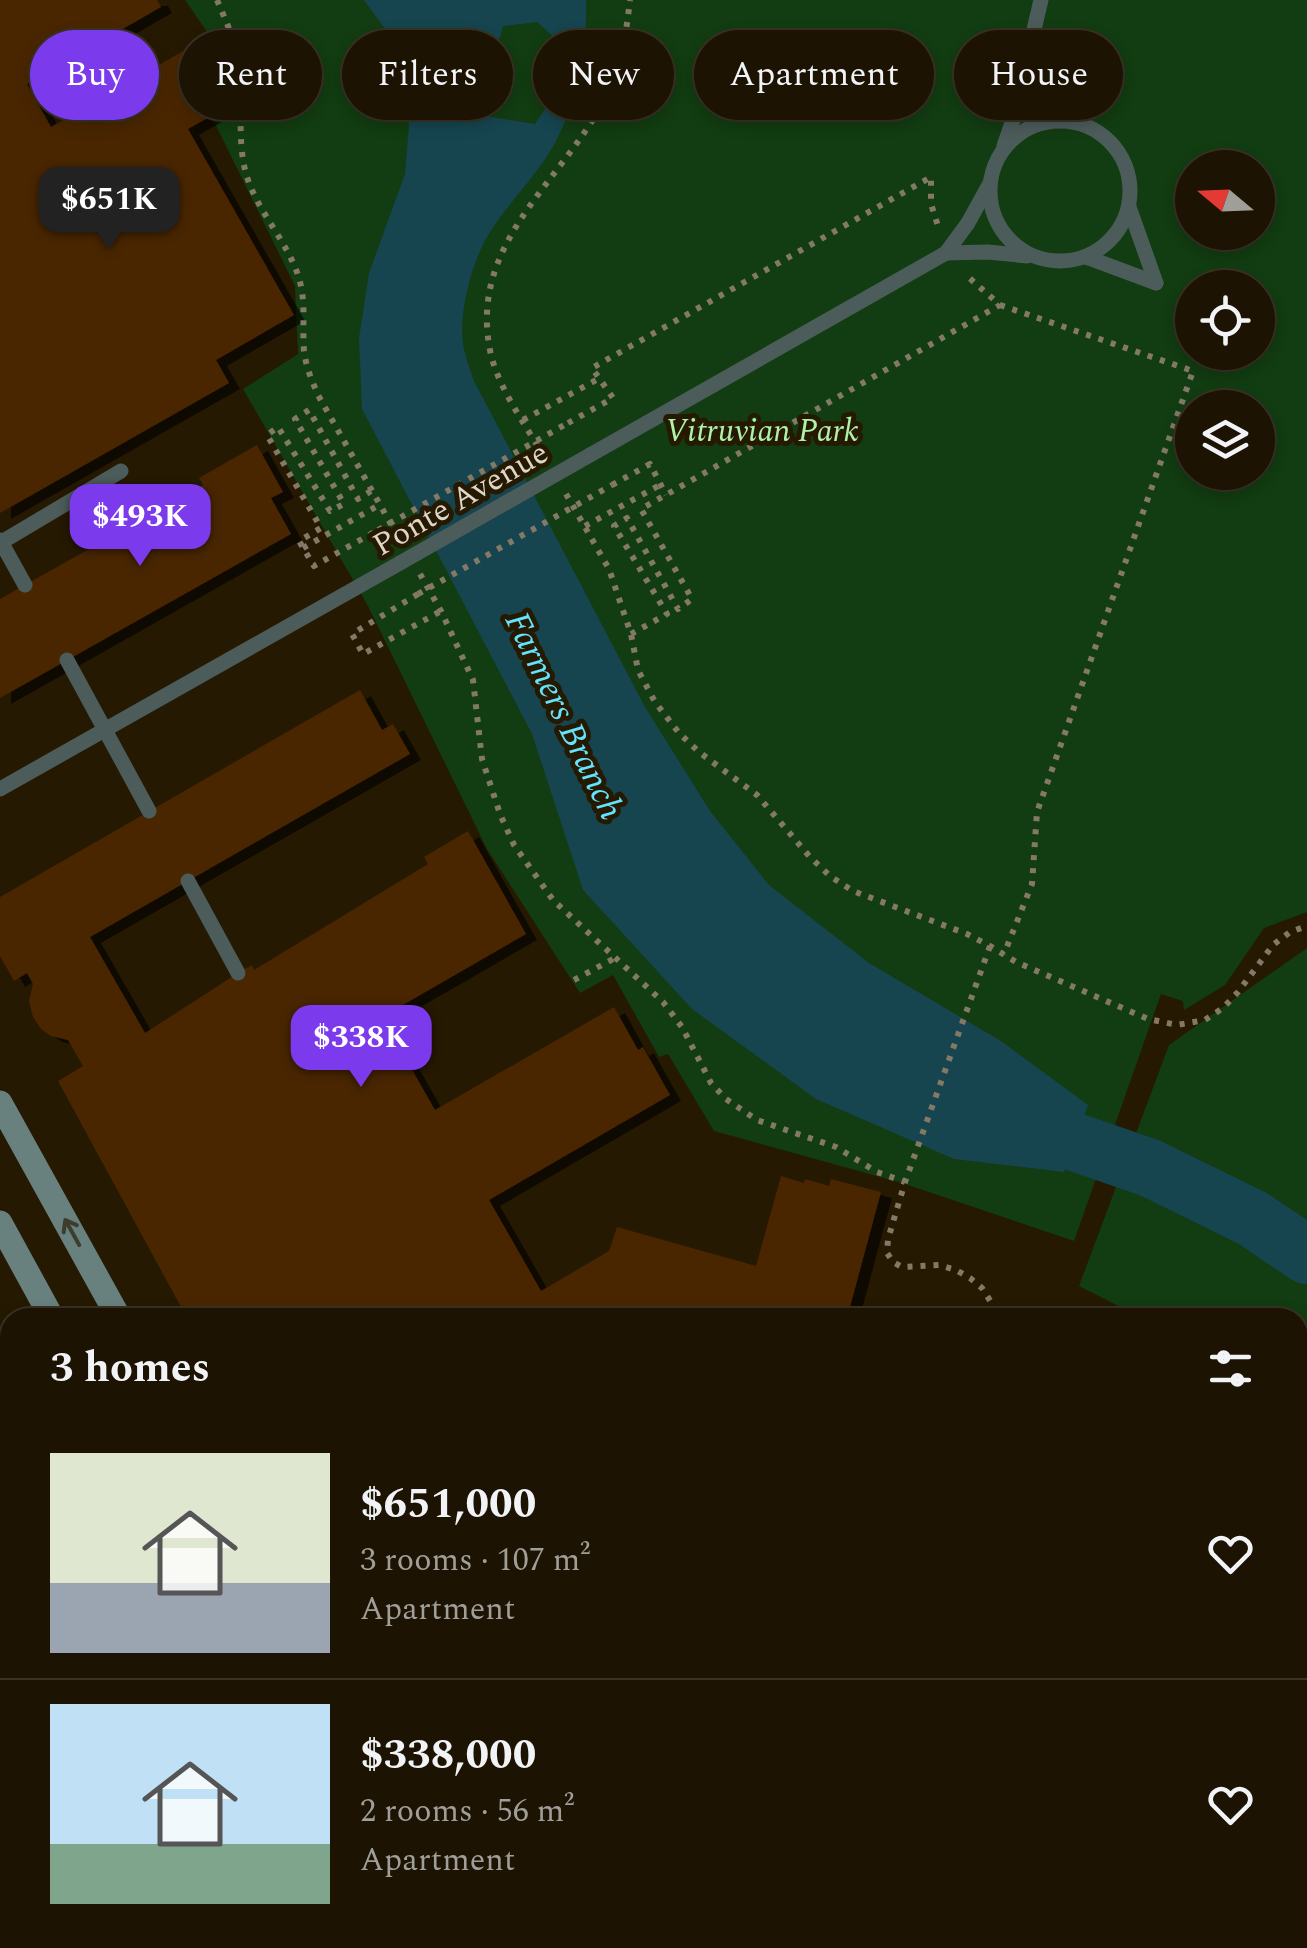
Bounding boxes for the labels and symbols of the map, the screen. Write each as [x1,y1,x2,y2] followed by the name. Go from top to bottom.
[1175,150,1275,250] north arrow
[39,167,179,252] pin: $651K
[665,407,859,456] park label: Vitruvian Park
[364,429,558,570] street label: Ponte Avenue
[70,484,210,569] pin: $493K
[490,603,637,829] water label: Farmers Branch
[291,1005,431,1090] pin: $338K
[62,1219,82,1247] one-way arrow

